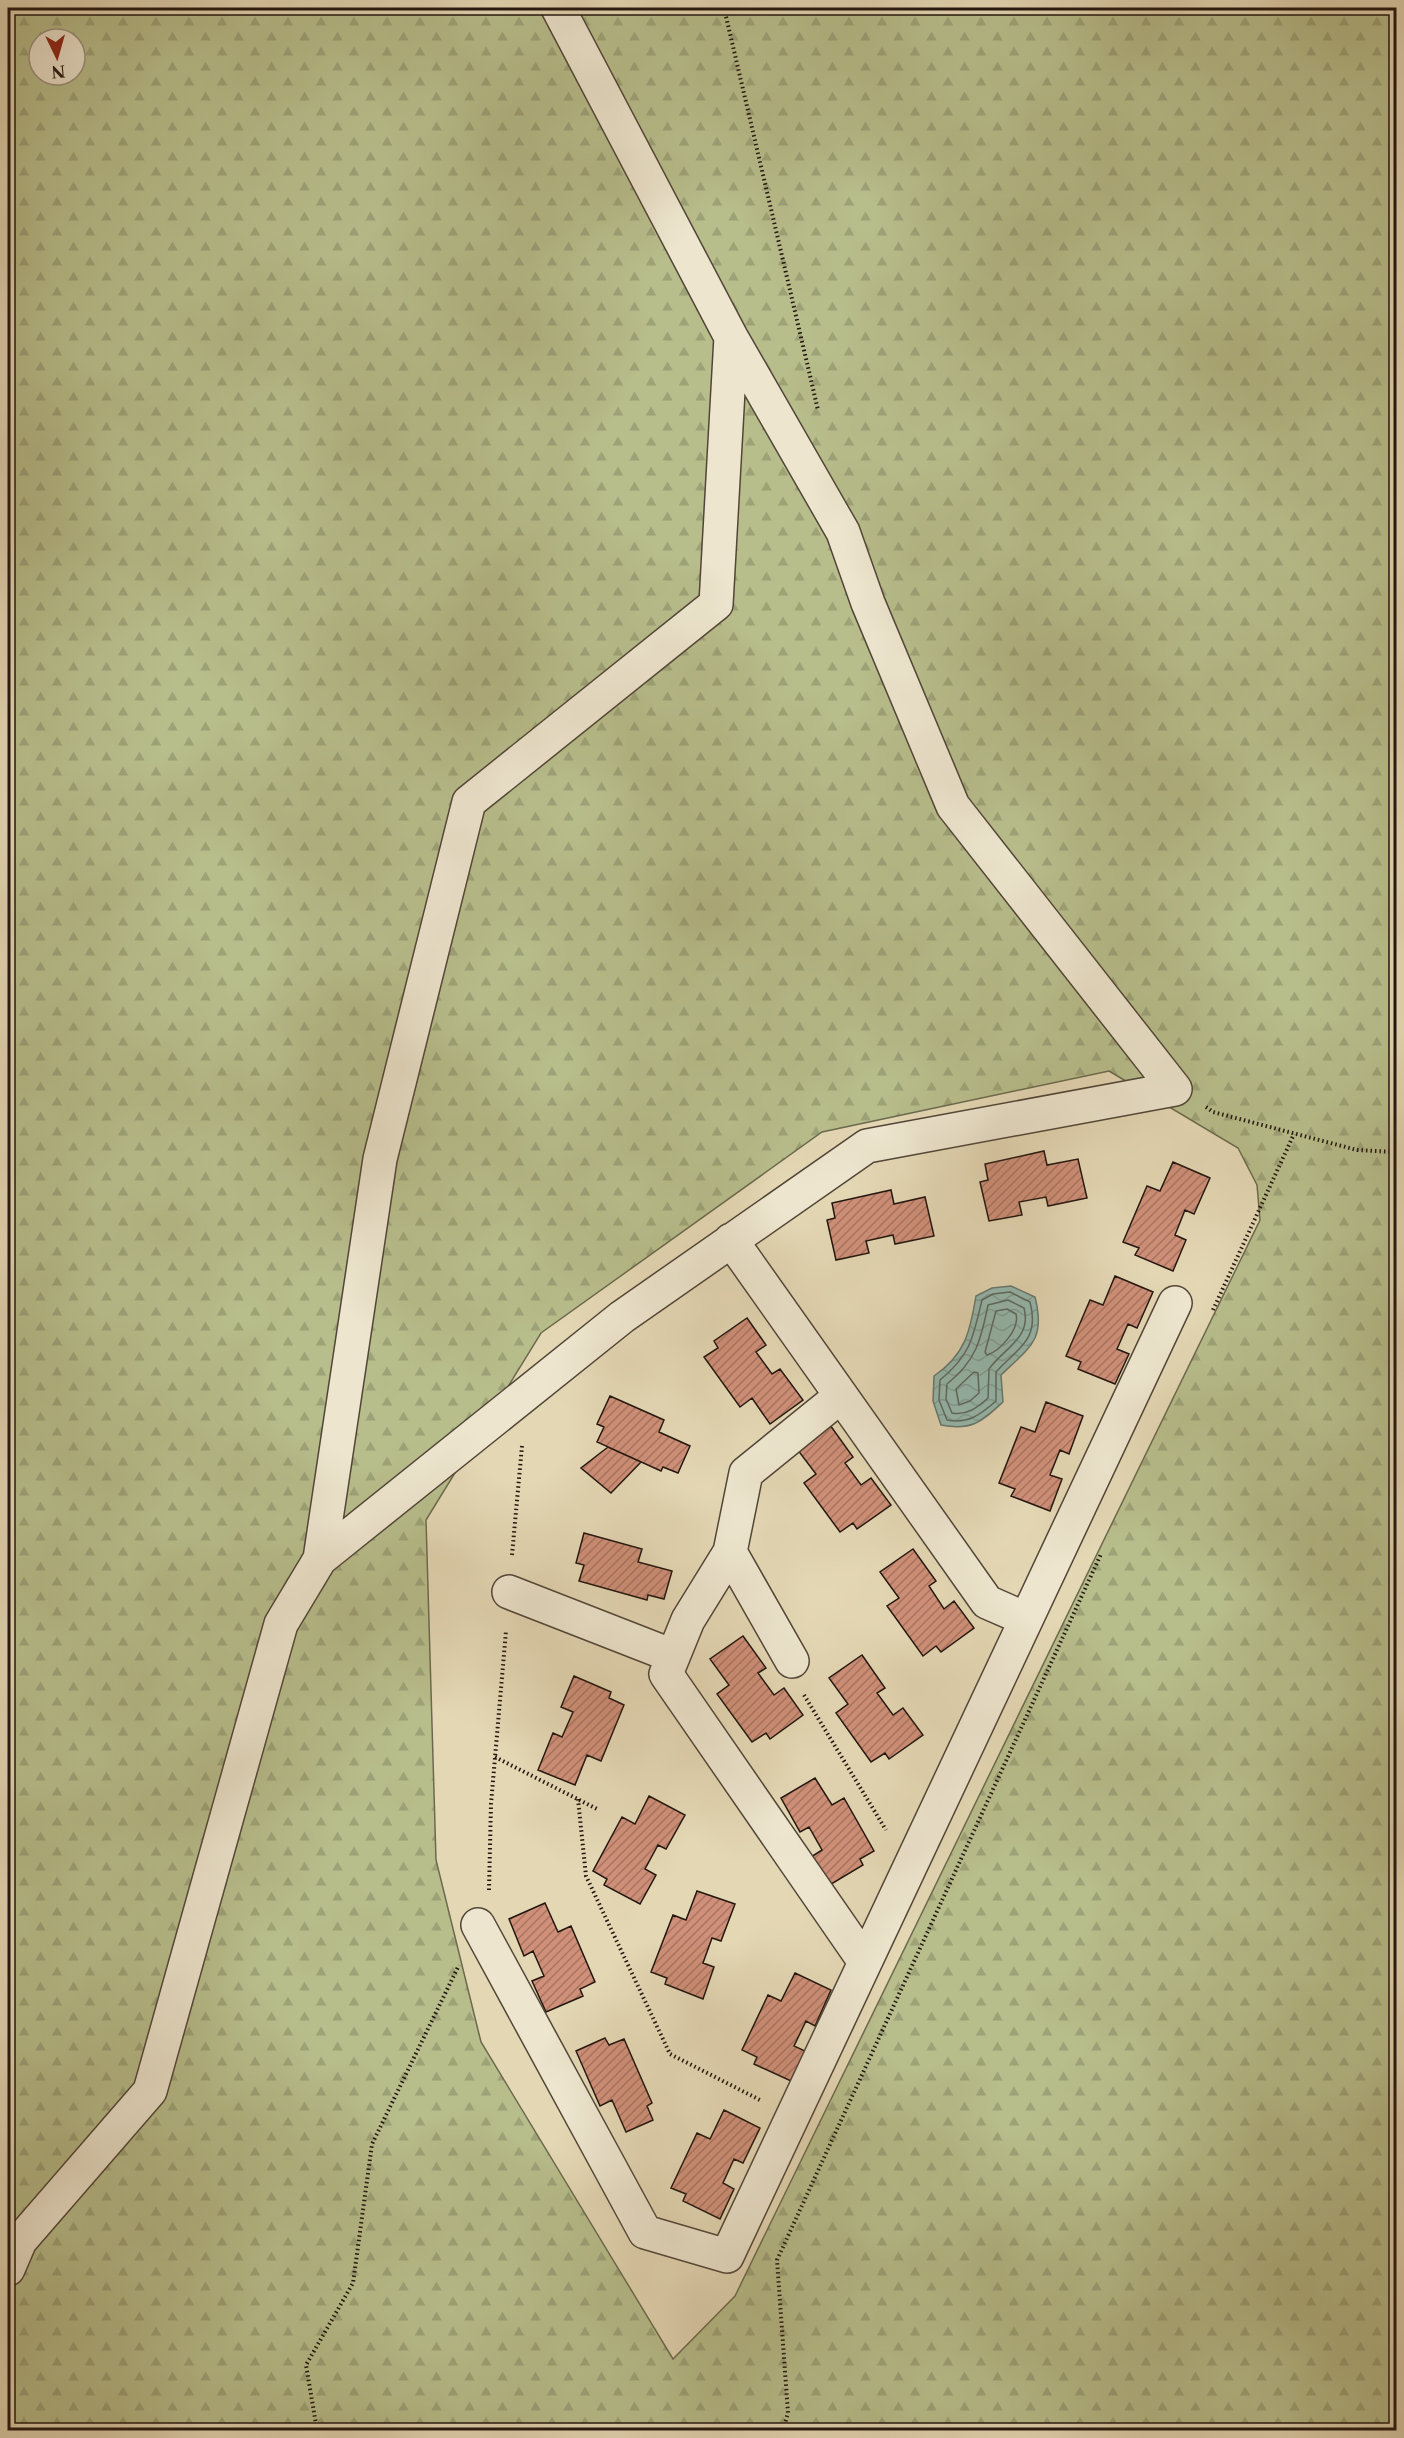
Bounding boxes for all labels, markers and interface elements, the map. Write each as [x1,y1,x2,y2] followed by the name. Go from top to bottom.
[27,27,87,87] north arrow
[50,61,66,83] text: N

